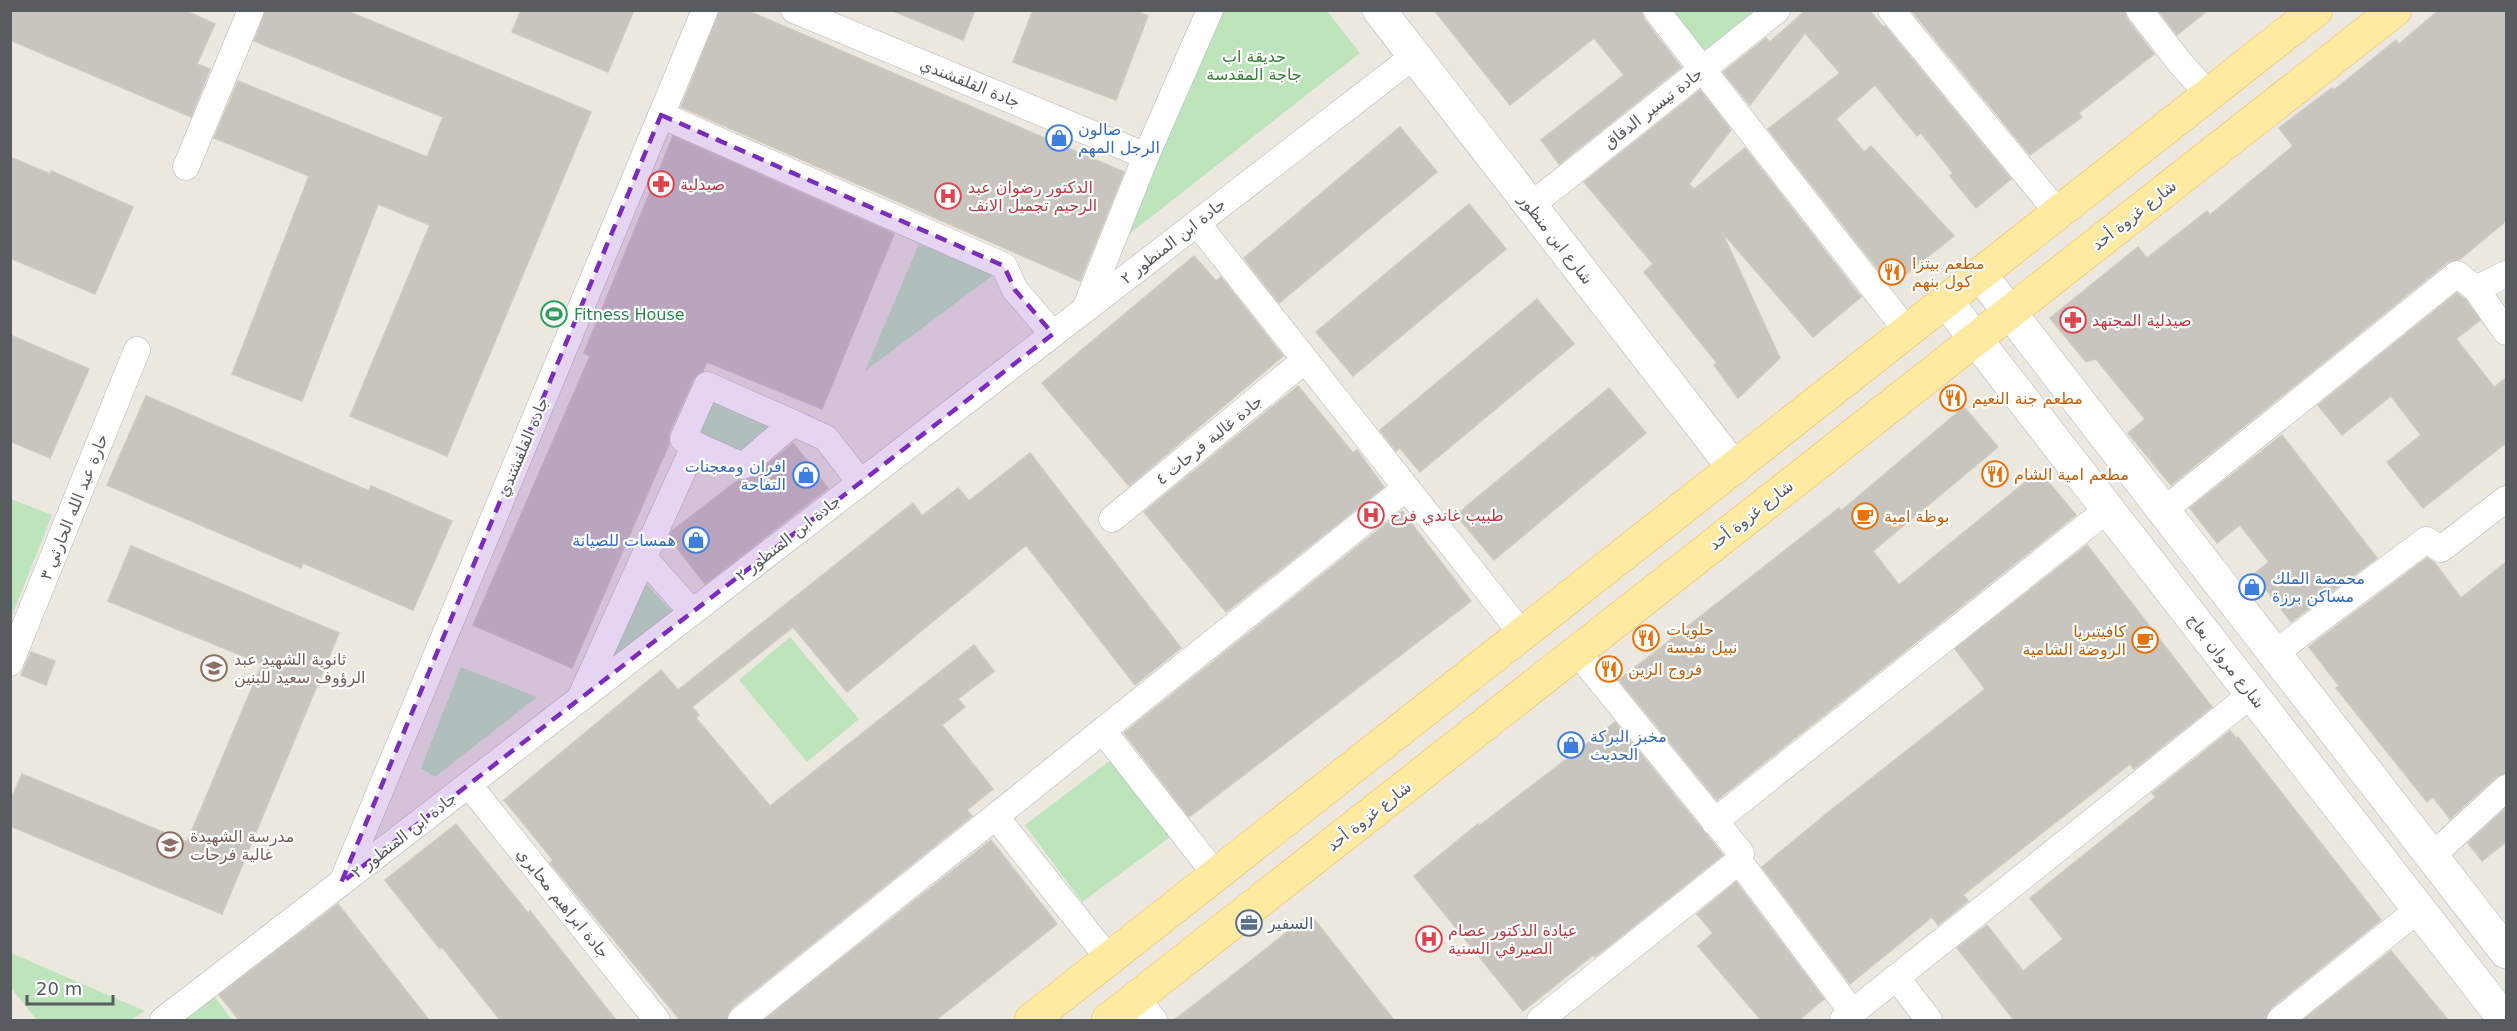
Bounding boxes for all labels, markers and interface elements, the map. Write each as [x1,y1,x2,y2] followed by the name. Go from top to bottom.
[1206,47,1302,84] park label: حديقة اب جاجة المقدسة
[917,54,1023,113] street label: جادة القلقشندي
[1600,63,1707,153] street label: جادة تيسير الدقاق
[1078,120,1160,158] place label: صالون الرجل المهم
[1044,123,1074,153] shop icon: صالون الرجل المهم
[646,169,676,199] pharmacy icon: صيدلية
[680,175,725,194] place label: صيدلية
[2087,175,2181,255] street label: شارع غزوة أحد
[968,178,1097,216] place label: الدكتور رضوان عبد الرحيم تجميل الانف
[933,181,963,211] hospital icon: الدكتور رضوان عبد الرحيم تجميل الانف
[1513,189,1597,289] street label: شارع ابن منظور
[1117,194,1230,289] street label: جادة ابن المنظور ٢
[1912,254,1985,292] place label: مطعم بيتزا كول بنهم
[1877,257,1907,287] restaurant icon: مطعم بيتزا كول بنهم
[539,299,569,329] sports icon: Fitness House
[574,305,685,324] place label: Fitness House
[2058,305,2088,335] pharmacy icon: صيدلية المجتهد
[2092,311,2192,331] place label: صيدلية المجتهد
[1938,383,1968,413] restaurant icon: مطعم جنة النعيم
[1972,389,2083,408] place label: مطعم جنة النعيم
[1152,391,1267,490] street label: جادة غالية فرحات ٤
[494,394,553,500] street label: جادة القلقشندي
[36,431,113,583] street label: حارة عبد الله الحارثي ٣
[685,457,786,494] place label: افران ومعجنات التفاحة
[1980,459,2010,489] restaurant icon: مطعم امية الشام
[791,460,821,490] shop icon: افران ومعجنات التفاحة
[2014,465,2129,484] place label: مطعم امية الشام
[1704,475,1798,555] street label: شارع غزوة أحد
[732,491,845,586] street label: جادة ابن المنظور ٢
[1356,500,1386,530] hospital icon: طبيب غاندي فرح
[1850,501,1880,531] cafe icon: بوظة امية
[1390,506,1504,526] place label: طبيب غاندي فرح
[1884,507,1950,527] place label: بوظة امية
[681,525,711,555] shop icon: همسات للصيانة
[572,531,676,550] place label: همسات للصيانة
[2272,569,2365,607] place label: محمصة الملك مساكن برزة
[2237,572,2267,602] shop icon: محمصة الملك مساكن برزة
[2183,610,2269,713] street label: شارع مروان بعاج
[1666,620,1738,657] place label: حلويات نبيل نفيسة
[2022,622,2126,660] place label: كافيتيريا الروضة الشامية
[1631,623,1661,653] restaurant icon: حلويات نبيل نفيسة
[2130,625,2160,655] cafe icon: كافيتيريا الروضة الشامية
[234,650,366,688] place label: ثانوية الشهيد عبد الرؤوف سعيد للبنين
[199,653,229,683] school or university icon: ثانوية الشهيد عبد الرؤوف سعيد للبنين
[1594,654,1624,684] restaurant icon: فروج الزين
[1628,660,1702,680] place label: فروج الزين
[1590,727,1667,764] place label: مخبز البركة الحديث
[1556,730,1586,760] shop icon: مخبز البركة الحديث
[1322,776,1416,856] street label: شارع غزوة أحد
[348,788,461,883] street label: جادة ابن المنظور ٢
[190,827,294,865] place label: مدرسة الشهيدة غالية فرحات
[155,830,185,860] school or university icon: مدرسة الشهيدة غالية فرحات
[512,844,613,962] street label: جادة ابراهيم محايري
[1234,908,1264,938] office icon: السفير
[1267,914,1313,934] place label: السفير
[1448,921,1577,959] place label: عيادة الدكتور عصام الصيرفي السنية
[1414,924,1444,954] hospital icon: عيادة الدكتور عصام الصيرفي السنية
[27,968,112,1006] scale bar
[36,978,82,999] text: 20 m

